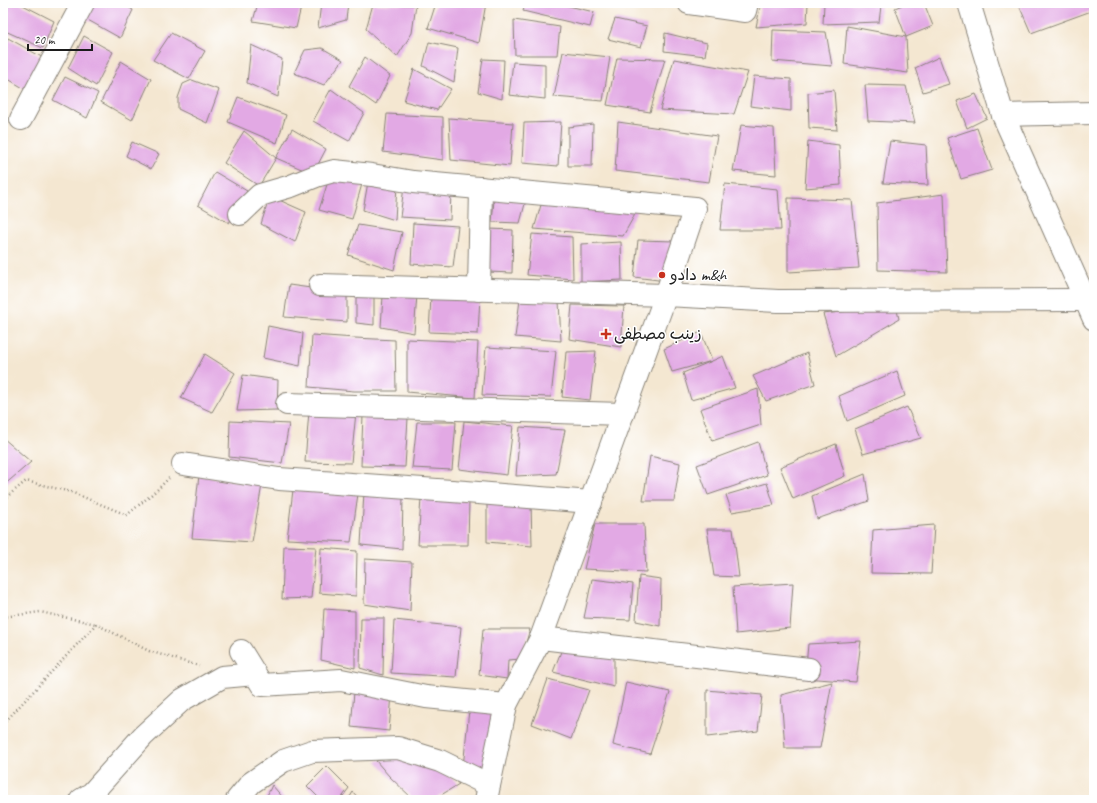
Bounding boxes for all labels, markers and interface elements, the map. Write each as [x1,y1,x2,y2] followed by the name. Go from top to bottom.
[28,26,92,52] scale bar
[34,32,56,48] text: 20 m
[669,265,728,285] place label: دادو m&h
[657,270,667,280] marker: دادو m&h
[614,324,701,344] place label: زينب مصطفى
[601,329,611,339] marker: زينب مصطفى

